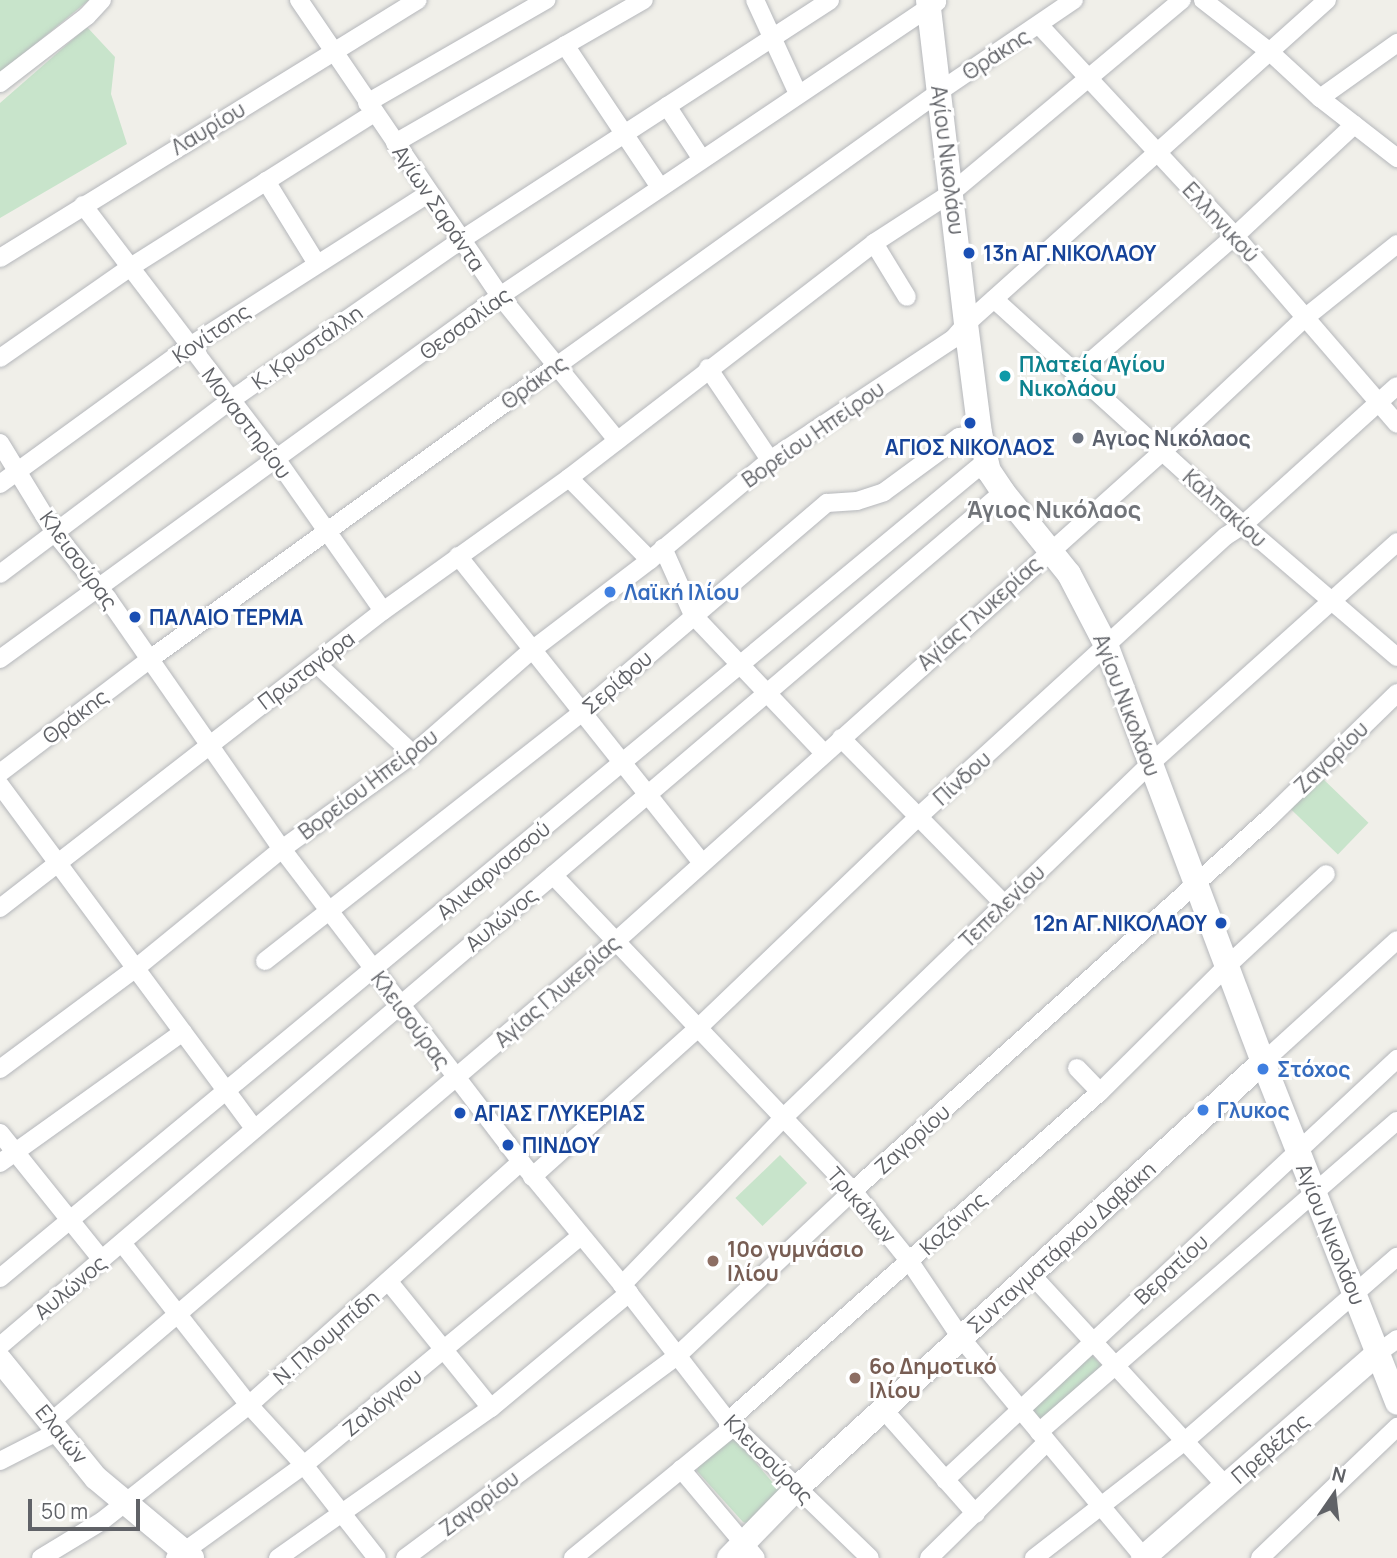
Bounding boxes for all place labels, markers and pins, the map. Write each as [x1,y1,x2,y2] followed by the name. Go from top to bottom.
[983,240,1156,266] place label: 13η ΑΓ.ΝΙΚΟΛΑΟΥ
[961,245,977,261] marker: 13η ΑΓ.ΝΙΚΟΛΑΟΥ
[1019,351,1165,401] place label: Πλατεία Αγίου Νικολάου
[997,368,1013,384] marker: Πλατεία Αγίου Νικολάου
[962,415,978,431] marker: ΑΓΙΟΣ ΝΙΚΟΛΑΟΣ
[1092,425,1250,451] place label: Αγιος Νικόλαος
[1070,430,1086,446] marker: Αγιος Νικόλαος
[885,434,1055,460] place label: ΑΓΙΟΣ ΝΙΚΟΛΑΟΣ
[624,579,739,605] place label: Λαϊκή Ιλίου
[602,584,618,600] marker: Λαϊκή Ιλίου
[149,604,303,630] place label: ΠΑΛΑΙΟ ΤΕΡΜΑ
[127,609,143,625] marker: ΠΑΛΑΙΟ ΤΕΡΜΑ
[1033,910,1207,936] place label: 12η ΑΓ.ΝΙΚΟΛΑΟΥ
[1213,915,1229,931] marker: 12η ΑΓ.ΝΙΚΟΛΑΟΥ
[1277,1056,1350,1082] place label: Στόχος
[1255,1061,1271,1077] marker: Στόχος
[1217,1097,1290,1123] place label: Γλυκος
[474,1100,646,1126] place label: ΑΓΙΑΣ ΓΛΥΚΕΡΙΑΣ
[1195,1102,1211,1118] marker: Γλυκος
[452,1105,468,1121] marker: ΑΓΙΑΣ ΓΛΥΚΕΡΙΑΣ
[522,1132,600,1158] place label: ΠΙΝΔΟΥ
[500,1137,516,1153] marker: ΠΙΝΔΟΥ
[727,1236,864,1286] place label: 10ο γυμνάσιο Ιλίου
[705,1253,721,1269] marker: 10ο γυμνάσιο Ιλίου
[869,1353,997,1403] place label: 6ο Δημοτικό Ιλίου
[847,1370,863,1386] marker: 6ο Δημοτικό Ιλίου

